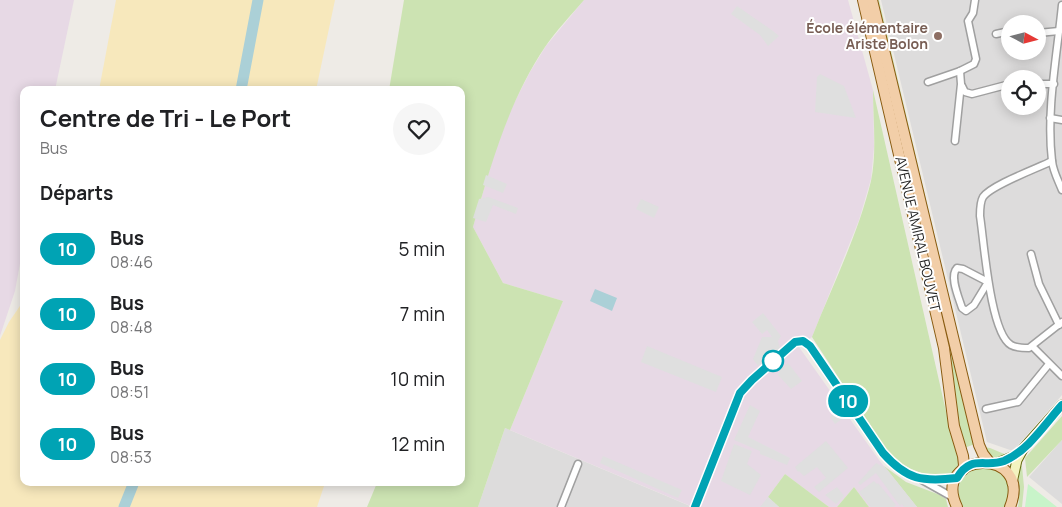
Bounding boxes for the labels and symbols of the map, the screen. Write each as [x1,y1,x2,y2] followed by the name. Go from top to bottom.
[1001,15,1046,60] north arrow
[806,18,928,53] place label: École élémentaire Ariste Bolon
[932,30,944,42] marker: École élémentaire Ariste Bolon
[891,154,946,314] street label: AVENUE AMIRAL BOUVET
[762,350,784,372] unlabelled marker
[826,385,870,417] line badge: 10

